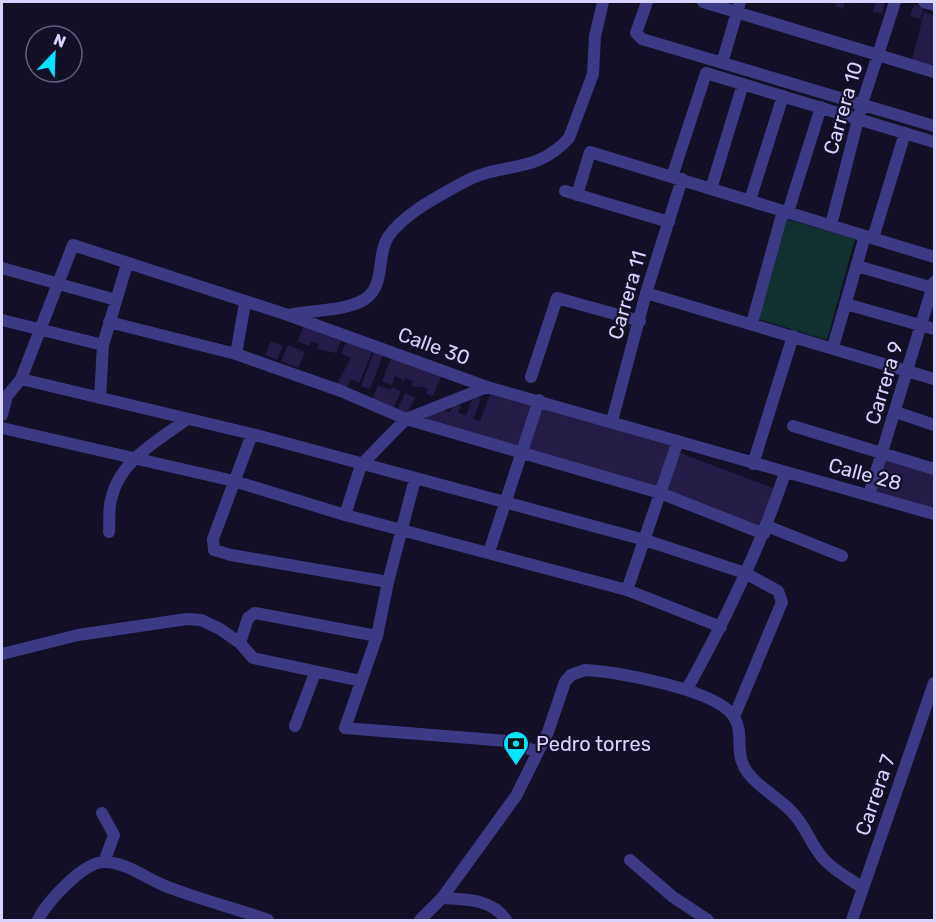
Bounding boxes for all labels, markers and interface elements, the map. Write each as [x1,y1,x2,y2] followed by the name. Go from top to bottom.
[24,24,84,84] north arrow
[51,30,69,52] text: N
[818,59,868,157] street label: Carrera 10
[603,248,651,342] street label: Carrera 11
[395,322,473,370] street label: Calle 30
[860,338,908,428] street label: Carrera 9
[826,453,904,495] street label: Calle 28
[501,729,531,767] bank icon: Pedro torres
[536,732,651,756] place label: Pedro torres
[850,751,900,839] street label: Carrera 7

